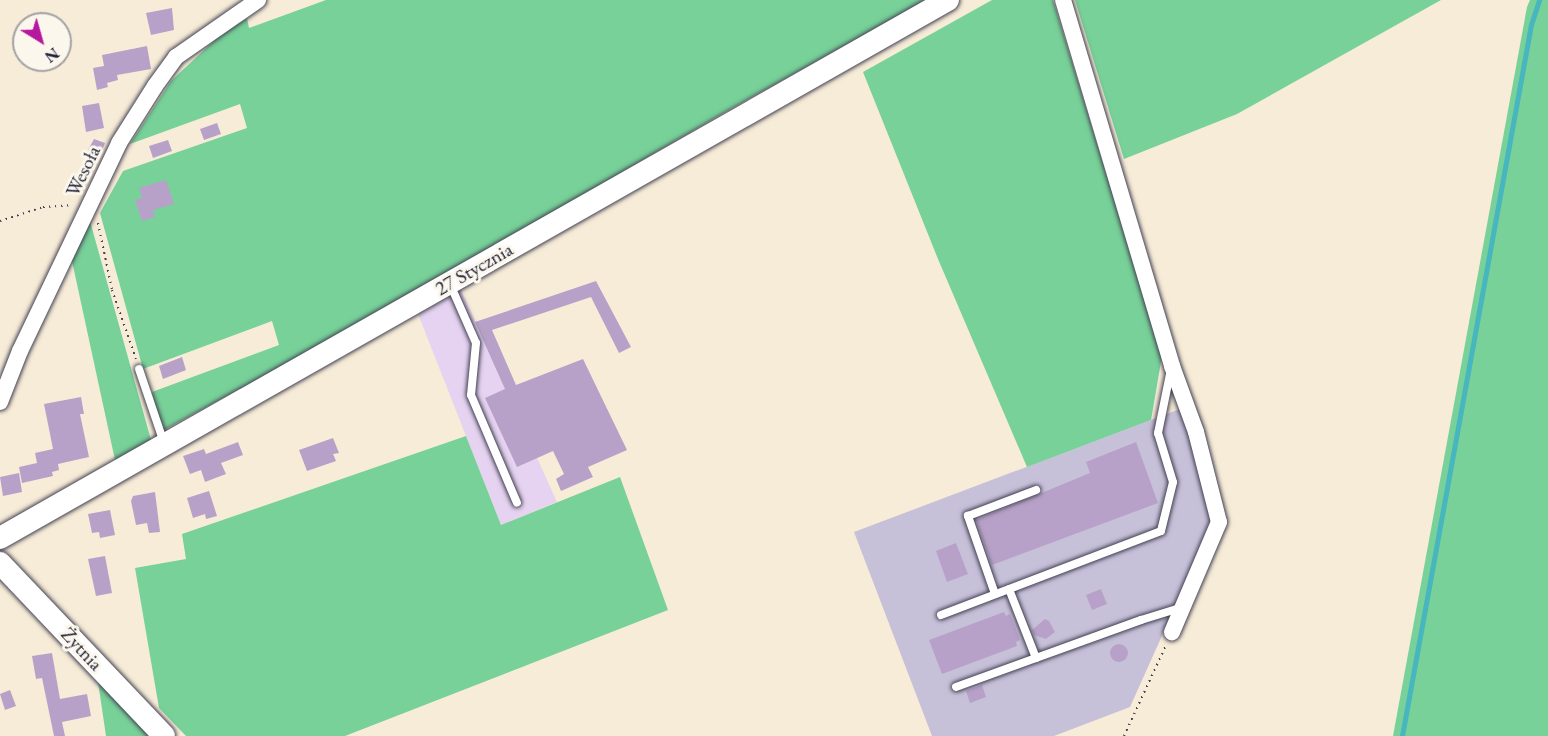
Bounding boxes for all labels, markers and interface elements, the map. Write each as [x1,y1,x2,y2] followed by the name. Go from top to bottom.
[12,12,72,72] north arrow
[40,43,63,67] text: N
[60,142,106,200] street label: Wesoła
[431,237,517,301] street label: 27 Stycznia
[56,622,108,676] street label: Żytnia

